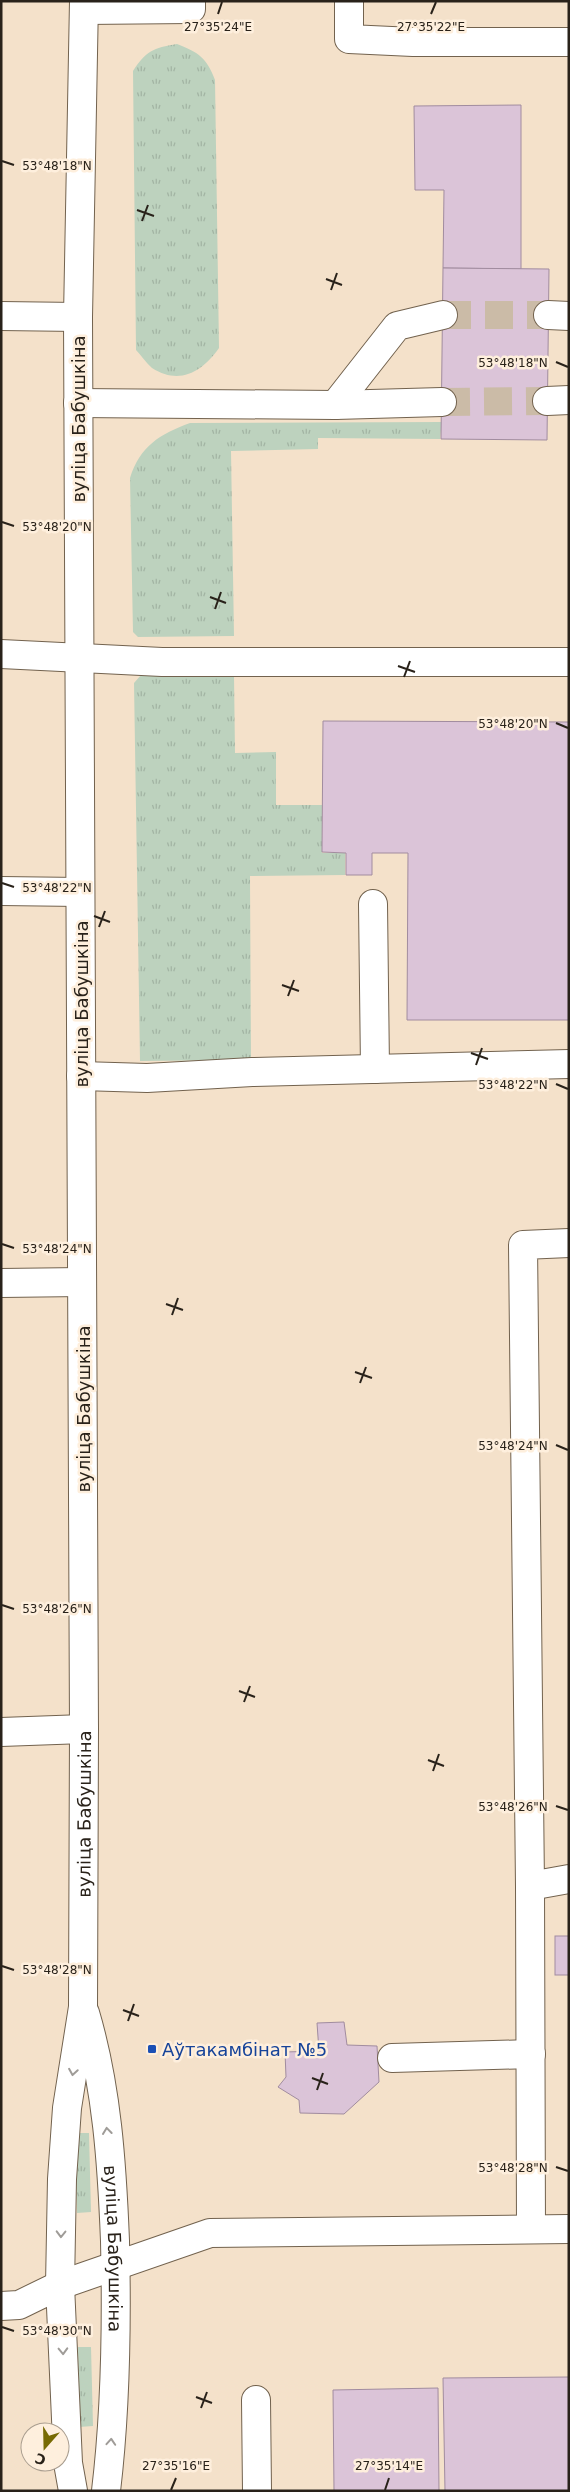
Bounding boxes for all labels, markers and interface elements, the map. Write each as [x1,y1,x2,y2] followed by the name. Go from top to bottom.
[184,20,252,34] text: 27°35'24"E
[397,20,465,34] text: 27°35'22"E
[22,159,92,173] text: 53°48'18"N
[68,335,89,503] street label: вуліца Бабушкіна
[478,356,548,370] text: 53°48'18"N
[22,520,92,534] text: 53°48'20"N
[478,717,548,731] text: 53°48'20"N
[22,881,92,895] text: 53°48'22"N
[71,920,92,1088] street label: вуліца Бабушкіна
[478,1078,548,1092] text: 53°48'22"N
[22,1242,92,1256] text: 53°48'24"N
[73,1325,94,1493] street label: вуліца Бабушкіна
[478,1439,548,1453] text: 53°48'24"N
[22,1602,92,1616] text: 53°48'26"N
[73,1730,94,1898] street label: вуліца Бабушкіна
[478,1800,548,1814] text: 53°48'26"N
[22,1963,92,1977] text: 53°48'28"N
[162,2039,327,2060] place label: Аўтакамбінат №5
[146,2043,158,2055] marker: Аўтакамбінат №5
[68,2068,78,2077] one-way arrow
[102,2127,112,2135] one-way arrow
[478,2161,548,2175] text: 53°48'28"N
[100,2164,126,2332] street label: вуліца Бабушкіна
[56,2231,66,2239] one-way arrow
[22,2324,92,2338] text: 53°48'30"N
[57,2347,68,2355] one-way arrow
[20,2422,70,2472] north arrow
[105,2438,116,2446] one-way arrow
[33,2450,48,2468] text: С
[142,2459,210,2473] text: 27°35'16"E
[355,2459,423,2473] text: 27°35'14"E

